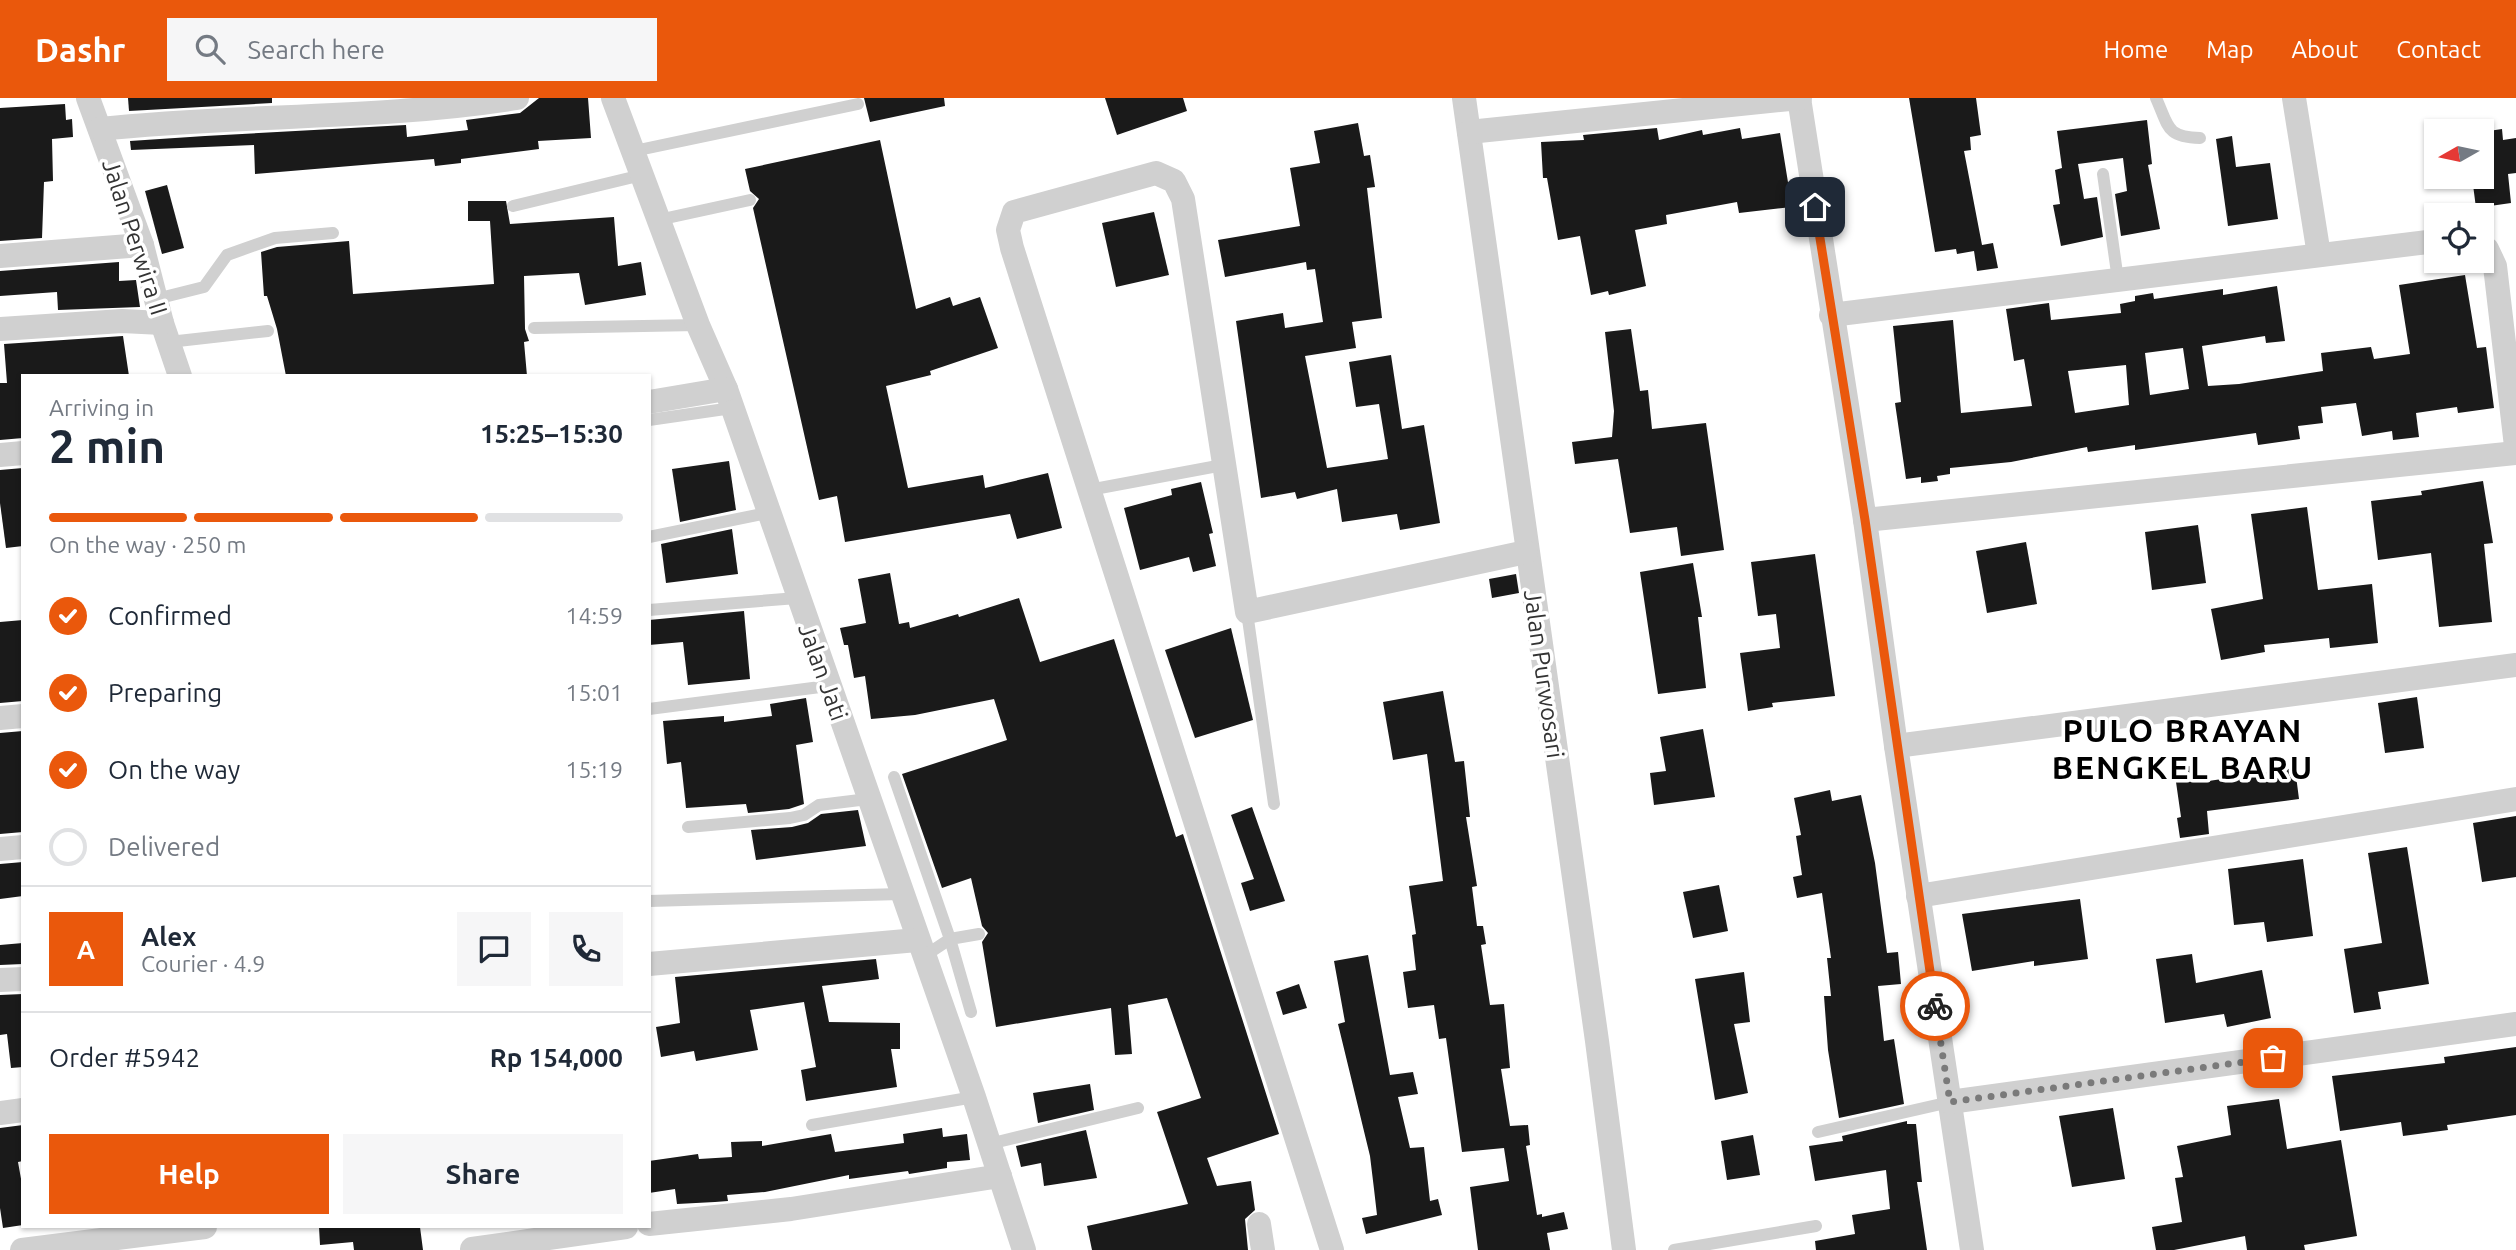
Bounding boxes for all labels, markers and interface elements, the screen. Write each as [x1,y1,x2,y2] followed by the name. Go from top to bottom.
[167,18,657,81] search box
[191,30,229,68] icon: search
[35,31,125,68] text: Dashr
[247,35,385,64] text: Search here
[2103,36,2168,63] text: Home
[2206,36,2253,63] text: Map
[2291,36,2358,63] text: About
[2396,36,2481,63] text: Contact
[2424,119,2494,189] north arrow
[2424,119,2494,273] map controls
[97,156,173,318] street label: Jalan Perwira II
[1785,177,1845,237] pin
[1796,188,1834,226] icon: home
[2424,203,2494,273] button: locate
[49,395,154,420] text: Arriving in
[480,419,623,448] text: 15:25–15:30
[49,420,165,472] text: 2 min
[49,532,246,557] text: On the way · 250 m
[1519,588,1569,760] street label: Jalan Purwosari
[49,597,87,635] icon: check
[108,601,232,630] text: Confirmed
[565,603,623,628] text: 14:59
[793,620,853,724] street label: Jalan Jati
[49,674,87,712] icon: check
[108,678,222,707] text: Preparing
[565,680,623,705] text: 15:01
[2052,712,2314,785] district label: PULO BRAYAN BENGKEL BARU
[49,751,87,789] icon: check
[108,755,240,784] text: On the way
[565,757,623,782] text: 15:19
[108,832,220,861] text: Delivered
[457,912,531,986] button: chat
[549,912,623,986] button: phone
[141,922,196,951] text: Alex
[77,935,95,964] text: A
[141,951,265,976] text: Courier · 4.9
[1900,971,1970,1041] courier
[1916,987,1954,1025] icon: bike
[2243,1028,2303,1088] pin
[2254,1039,2292,1077] icon: bag
[49,1043,200,1072] text: Order #5942
[490,1043,623,1072] text: Rp 154,000
[49,1134,329,1214] button: Help
[343,1134,623,1214] button: Share

